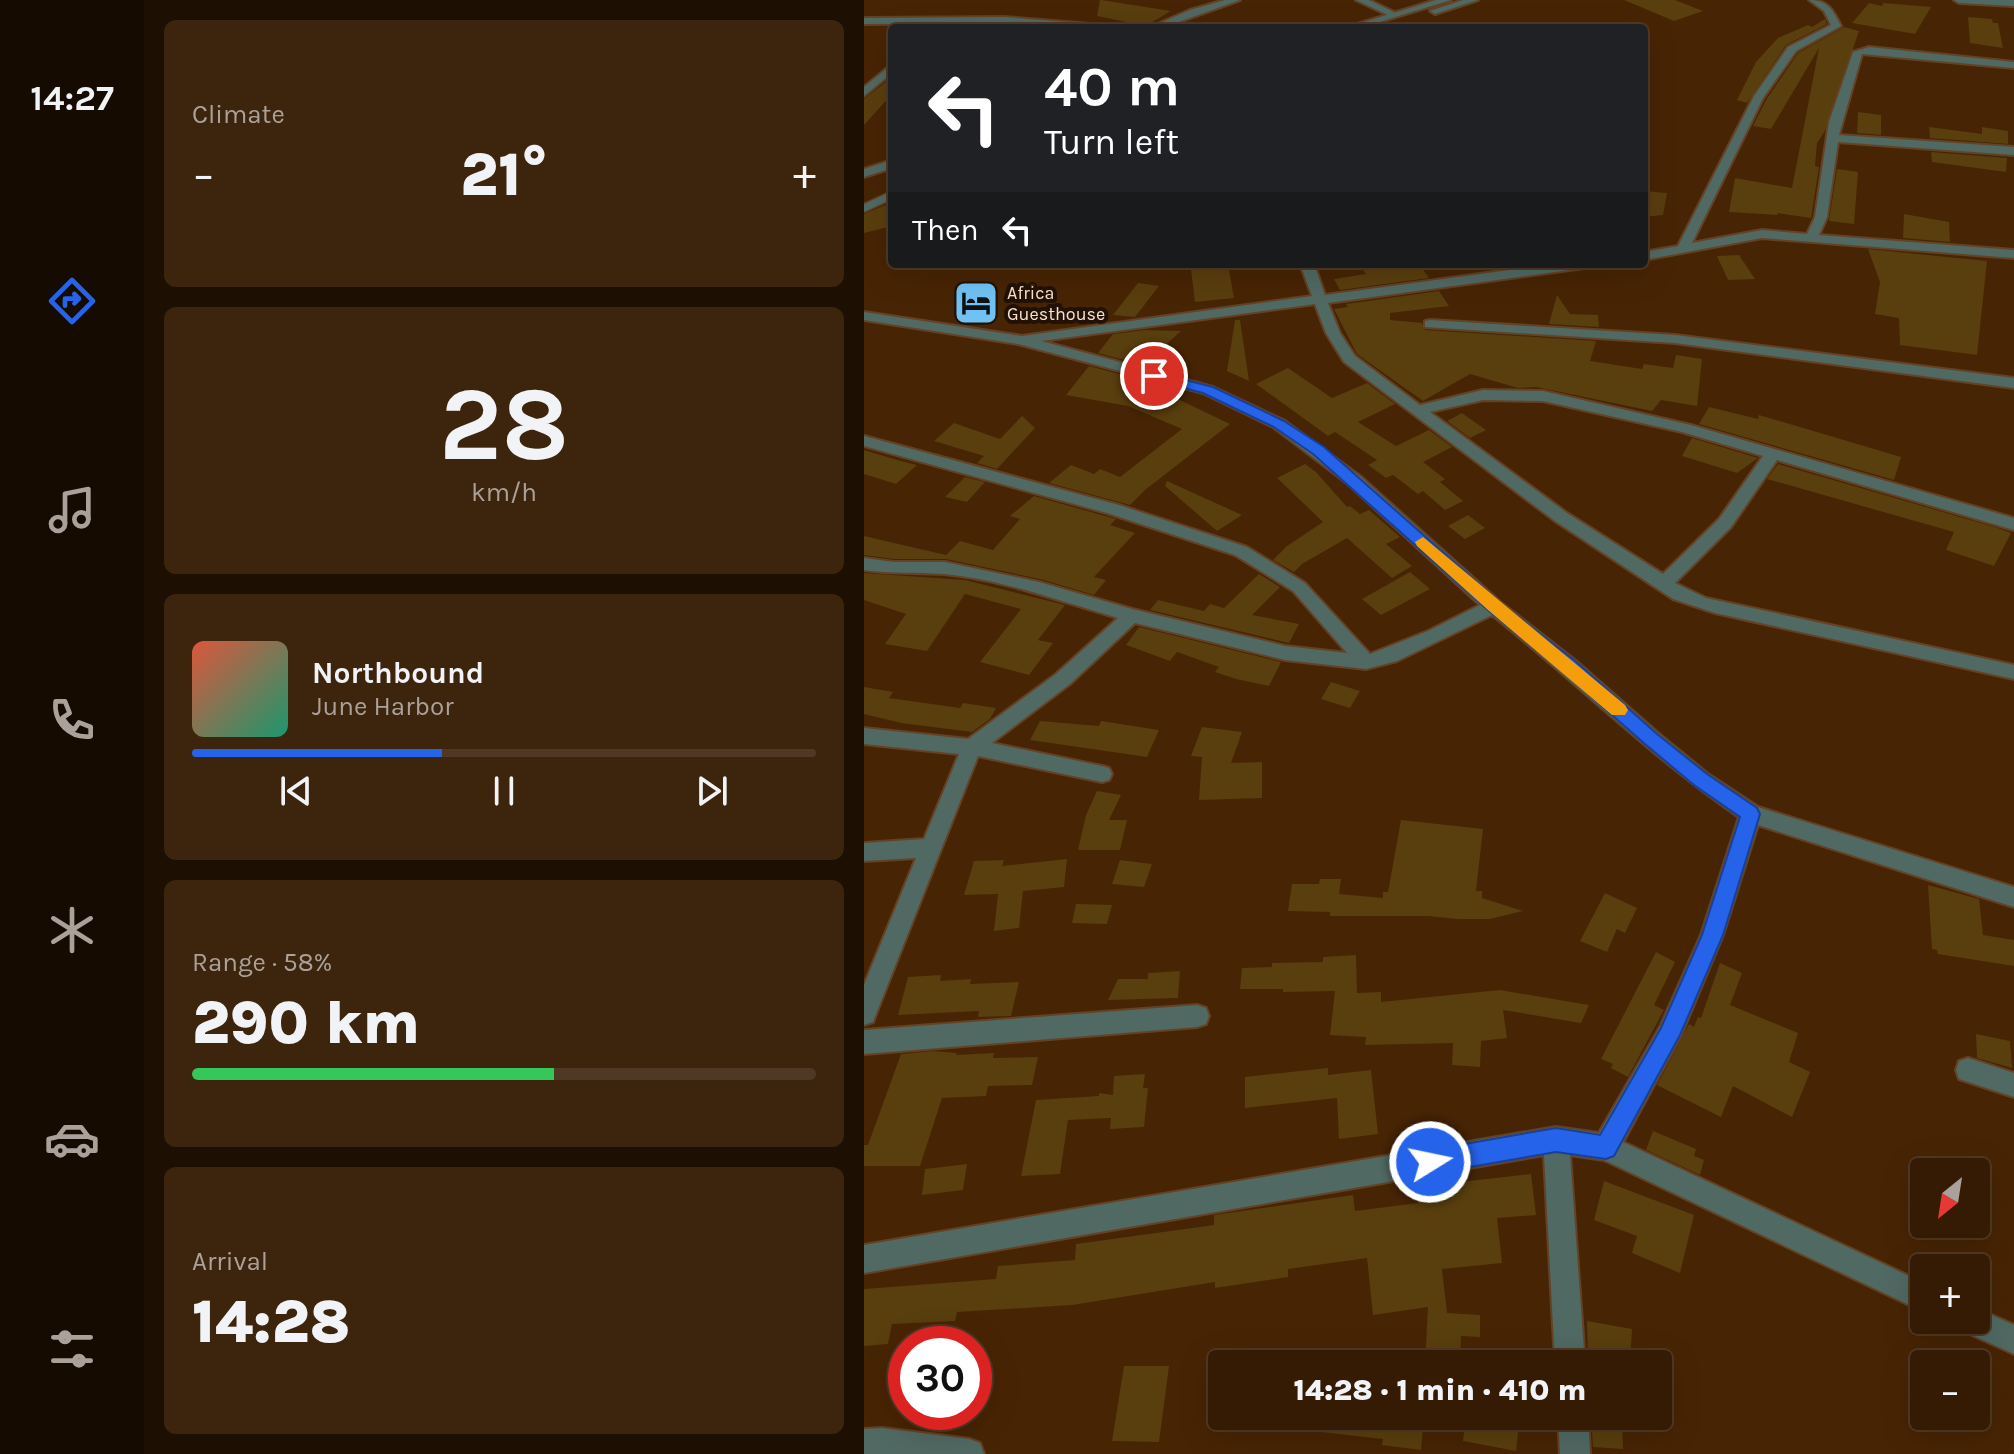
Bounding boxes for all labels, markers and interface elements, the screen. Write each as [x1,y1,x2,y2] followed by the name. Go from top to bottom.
[1044,54,1180,119] text: 40 m
[912,56,1016,160] icon: left
[30,77,114,119] text: 14:27
[192,99,285,130] text: Climate
[1044,121,1179,163] text: Turn left
[460,140,548,210] text: 21°
[192,149,215,200] text: −
[793,149,816,200] text: +
[995,208,1039,252] icon: left
[912,212,979,248] text: Then
[44,273,100,329] icon: directions
[952,279,1000,327] hotel icon: Africa Guesthouse
[1007,282,1105,325] place label: Africa Guesthouse
[1120,342,1188,410] pin
[1132,354,1176,398] icon: arrive
[439,364,569,485] text: 28
[471,477,537,508] text: km/h
[44,482,100,538] icon: music
[312,655,484,691] text: Northbound
[312,691,454,722] text: June Harbor
[44,692,100,748] icon: phone
[274,769,318,813] icon: previous
[482,769,526,813] icon: pause
[690,769,734,813] icon: next
[44,902,100,958] icon: climate
[192,947,332,978] text: Range · 58%
[192,988,420,1058] text: 290 km
[44,1111,100,1167] icon: car
[1388,1120,1472,1204] position arrow
[1910,1158,1990,1238] north arrow
[1910,1158,1990,1430] map controls
[192,1246,268,1277] text: Arrival
[1910,1254,1990,1334] button: +
[192,1287,350,1357] text: 14:28
[44,1321,100,1377] icon: filters
[888,1326,992,1430] speed limit sign: 30
[1910,1350,1990,1430] button: −
[1293,1372,1587,1408] text: 14:28 · 1 min · 410 m

